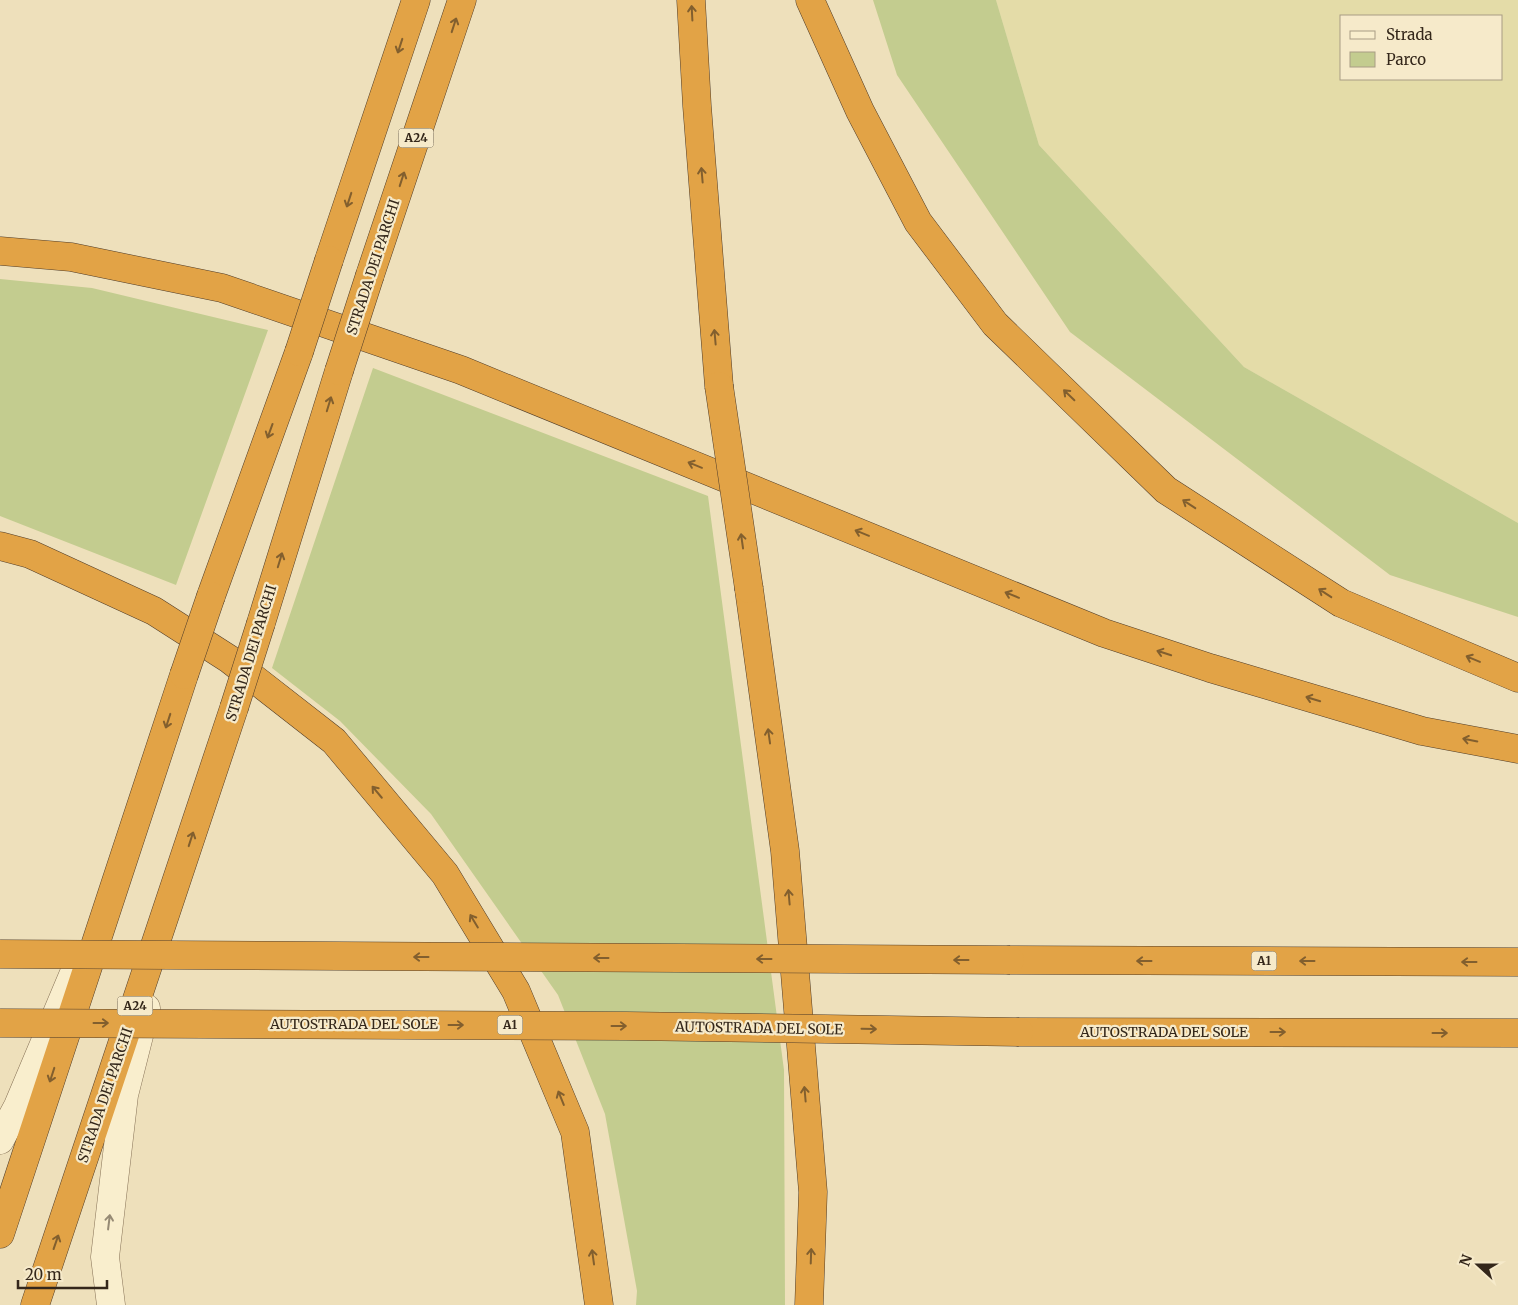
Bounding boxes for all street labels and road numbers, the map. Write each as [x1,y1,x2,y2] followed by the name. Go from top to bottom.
[398,128,434,148] road number: A24
[343,197,403,337] street label: STRADA DEI PARCHI
[222,583,280,723] street label: STRADA DEI PARCHI
[1252,951,1276,970] road number: A1
[118,996,152,1016] road number: A24
[269,1015,438,1033] street label: AUTOSTRADA DEL SOLE
[498,1016,522,1034] road number: A1
[674,1018,843,1038] street label: AUTOSTRADA DEL SOLE
[1079,1023,1248,1041] street label: AUTOSTRADA DEL SOLE
[73,1025,137,1165] street label: STRADA DEI PARCHI

